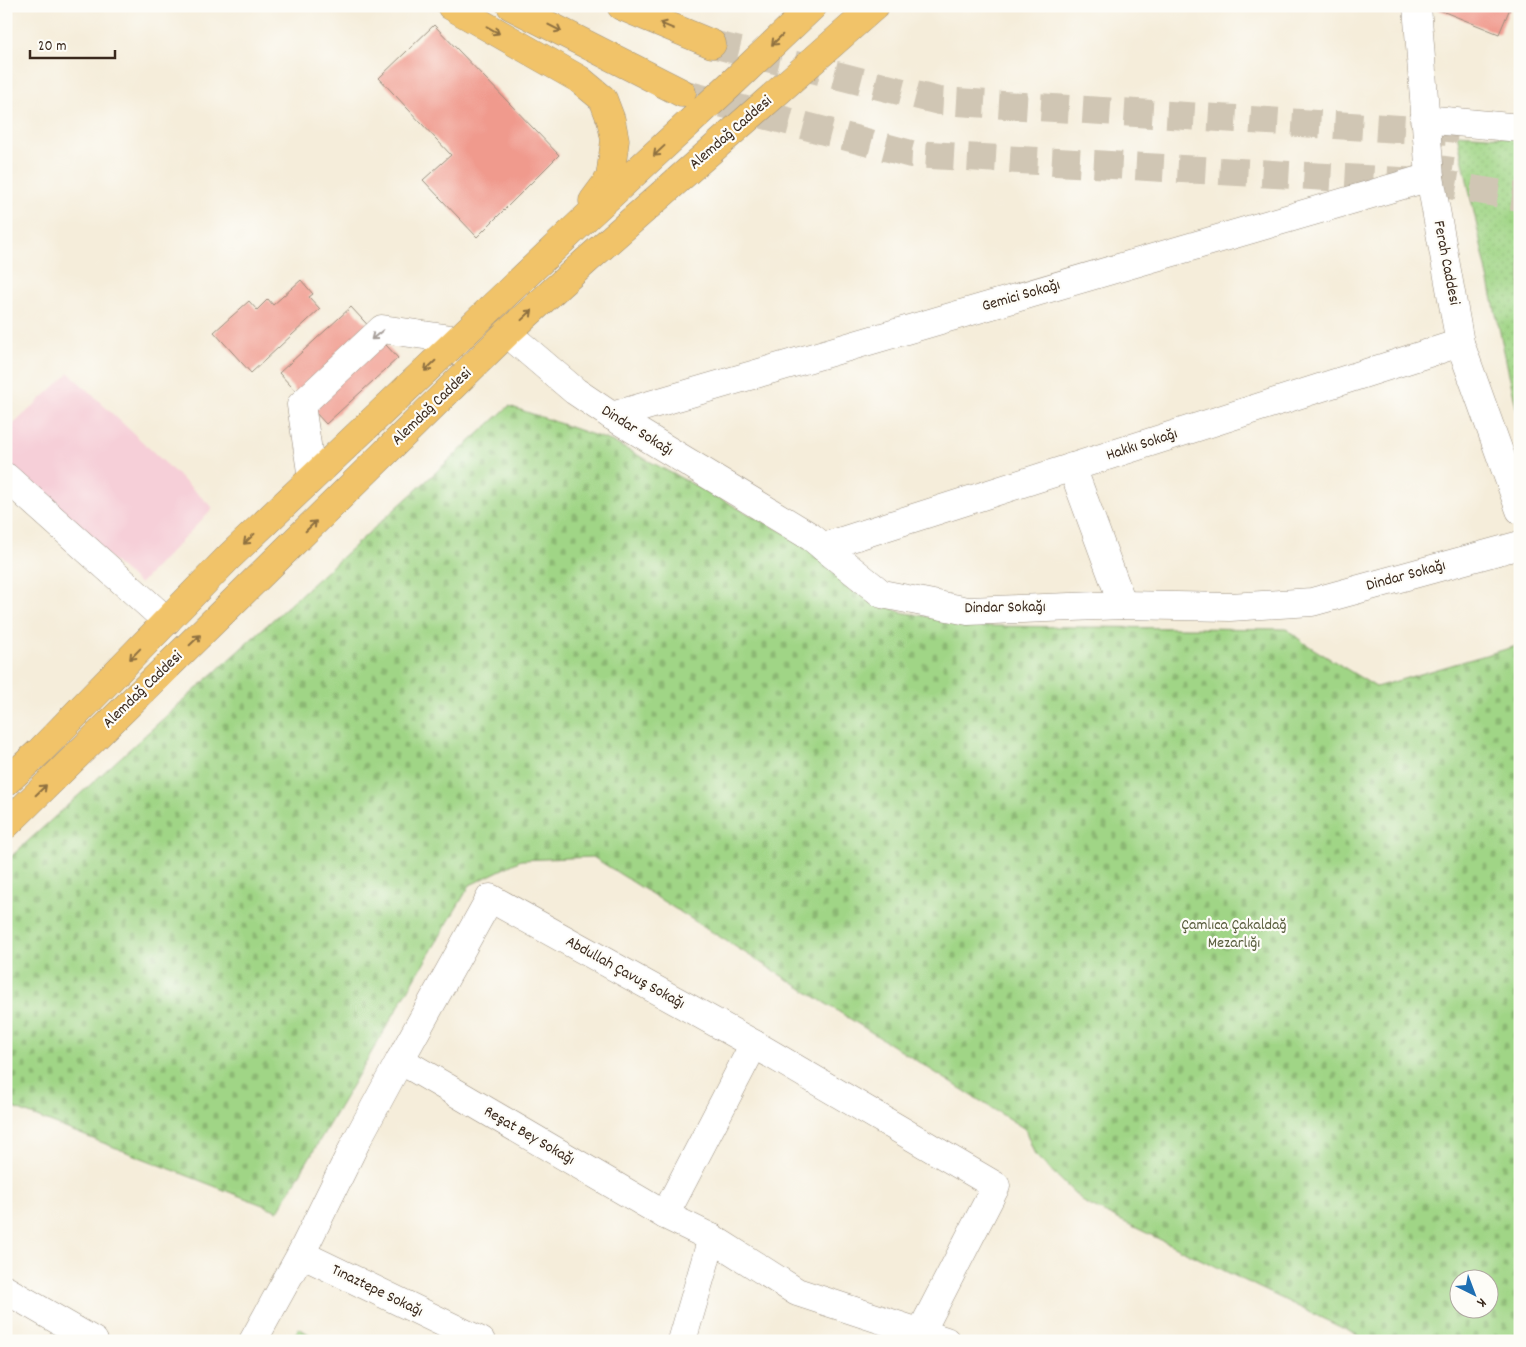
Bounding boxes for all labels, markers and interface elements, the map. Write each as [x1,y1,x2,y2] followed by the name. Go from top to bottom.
[660,20,675,30] one-way arrow
[547,23,562,33] one-way arrow
[485,26,500,36] one-way arrow
[30,28,115,60] scale bar
[771,34,784,46] one-way arrow
[38,36,66,58] text: 20 m
[684,90,778,176] street label: Alemdağ Caddesi
[652,145,665,157] one-way arrow
[1427,219,1465,307] street label: Ferah Caddesi
[979,274,1063,318] street label: Gemici Sokağı
[521,309,534,321] one-way arrow
[370,329,383,340] one-way arrow
[424,360,436,372] one-way arrow
[387,363,477,451] street label: Alemdağ Caddesi
[596,400,678,462] street label: Dindar Sokağı
[1103,423,1181,467] street label: Hakkı Sokağı
[304,520,317,532] one-way arrow
[242,533,255,545] one-way arrow
[1364,554,1448,598] street label: Dindar Sokağı
[964,596,1046,620] street label: Dindar Sokağı
[188,634,201,646] one-way arrow
[98,646,188,734] street label: Alemdağ Caddesi
[129,648,141,661] one-way arrow
[35,784,47,796] one-way arrow
[1181,914,1287,955] park label: Çamlıca Çakaldağ Mezarlığı
[561,931,689,1015] street label: Abdullah Çavuş Sokağı
[479,1101,579,1171] street label: Reşat Bey Sokağı
[327,1259,427,1323] street label: Tınaztepe Sokağı
[1448,1270,1498,1320] north arrow
[1472,1293,1490,1312] text: K

